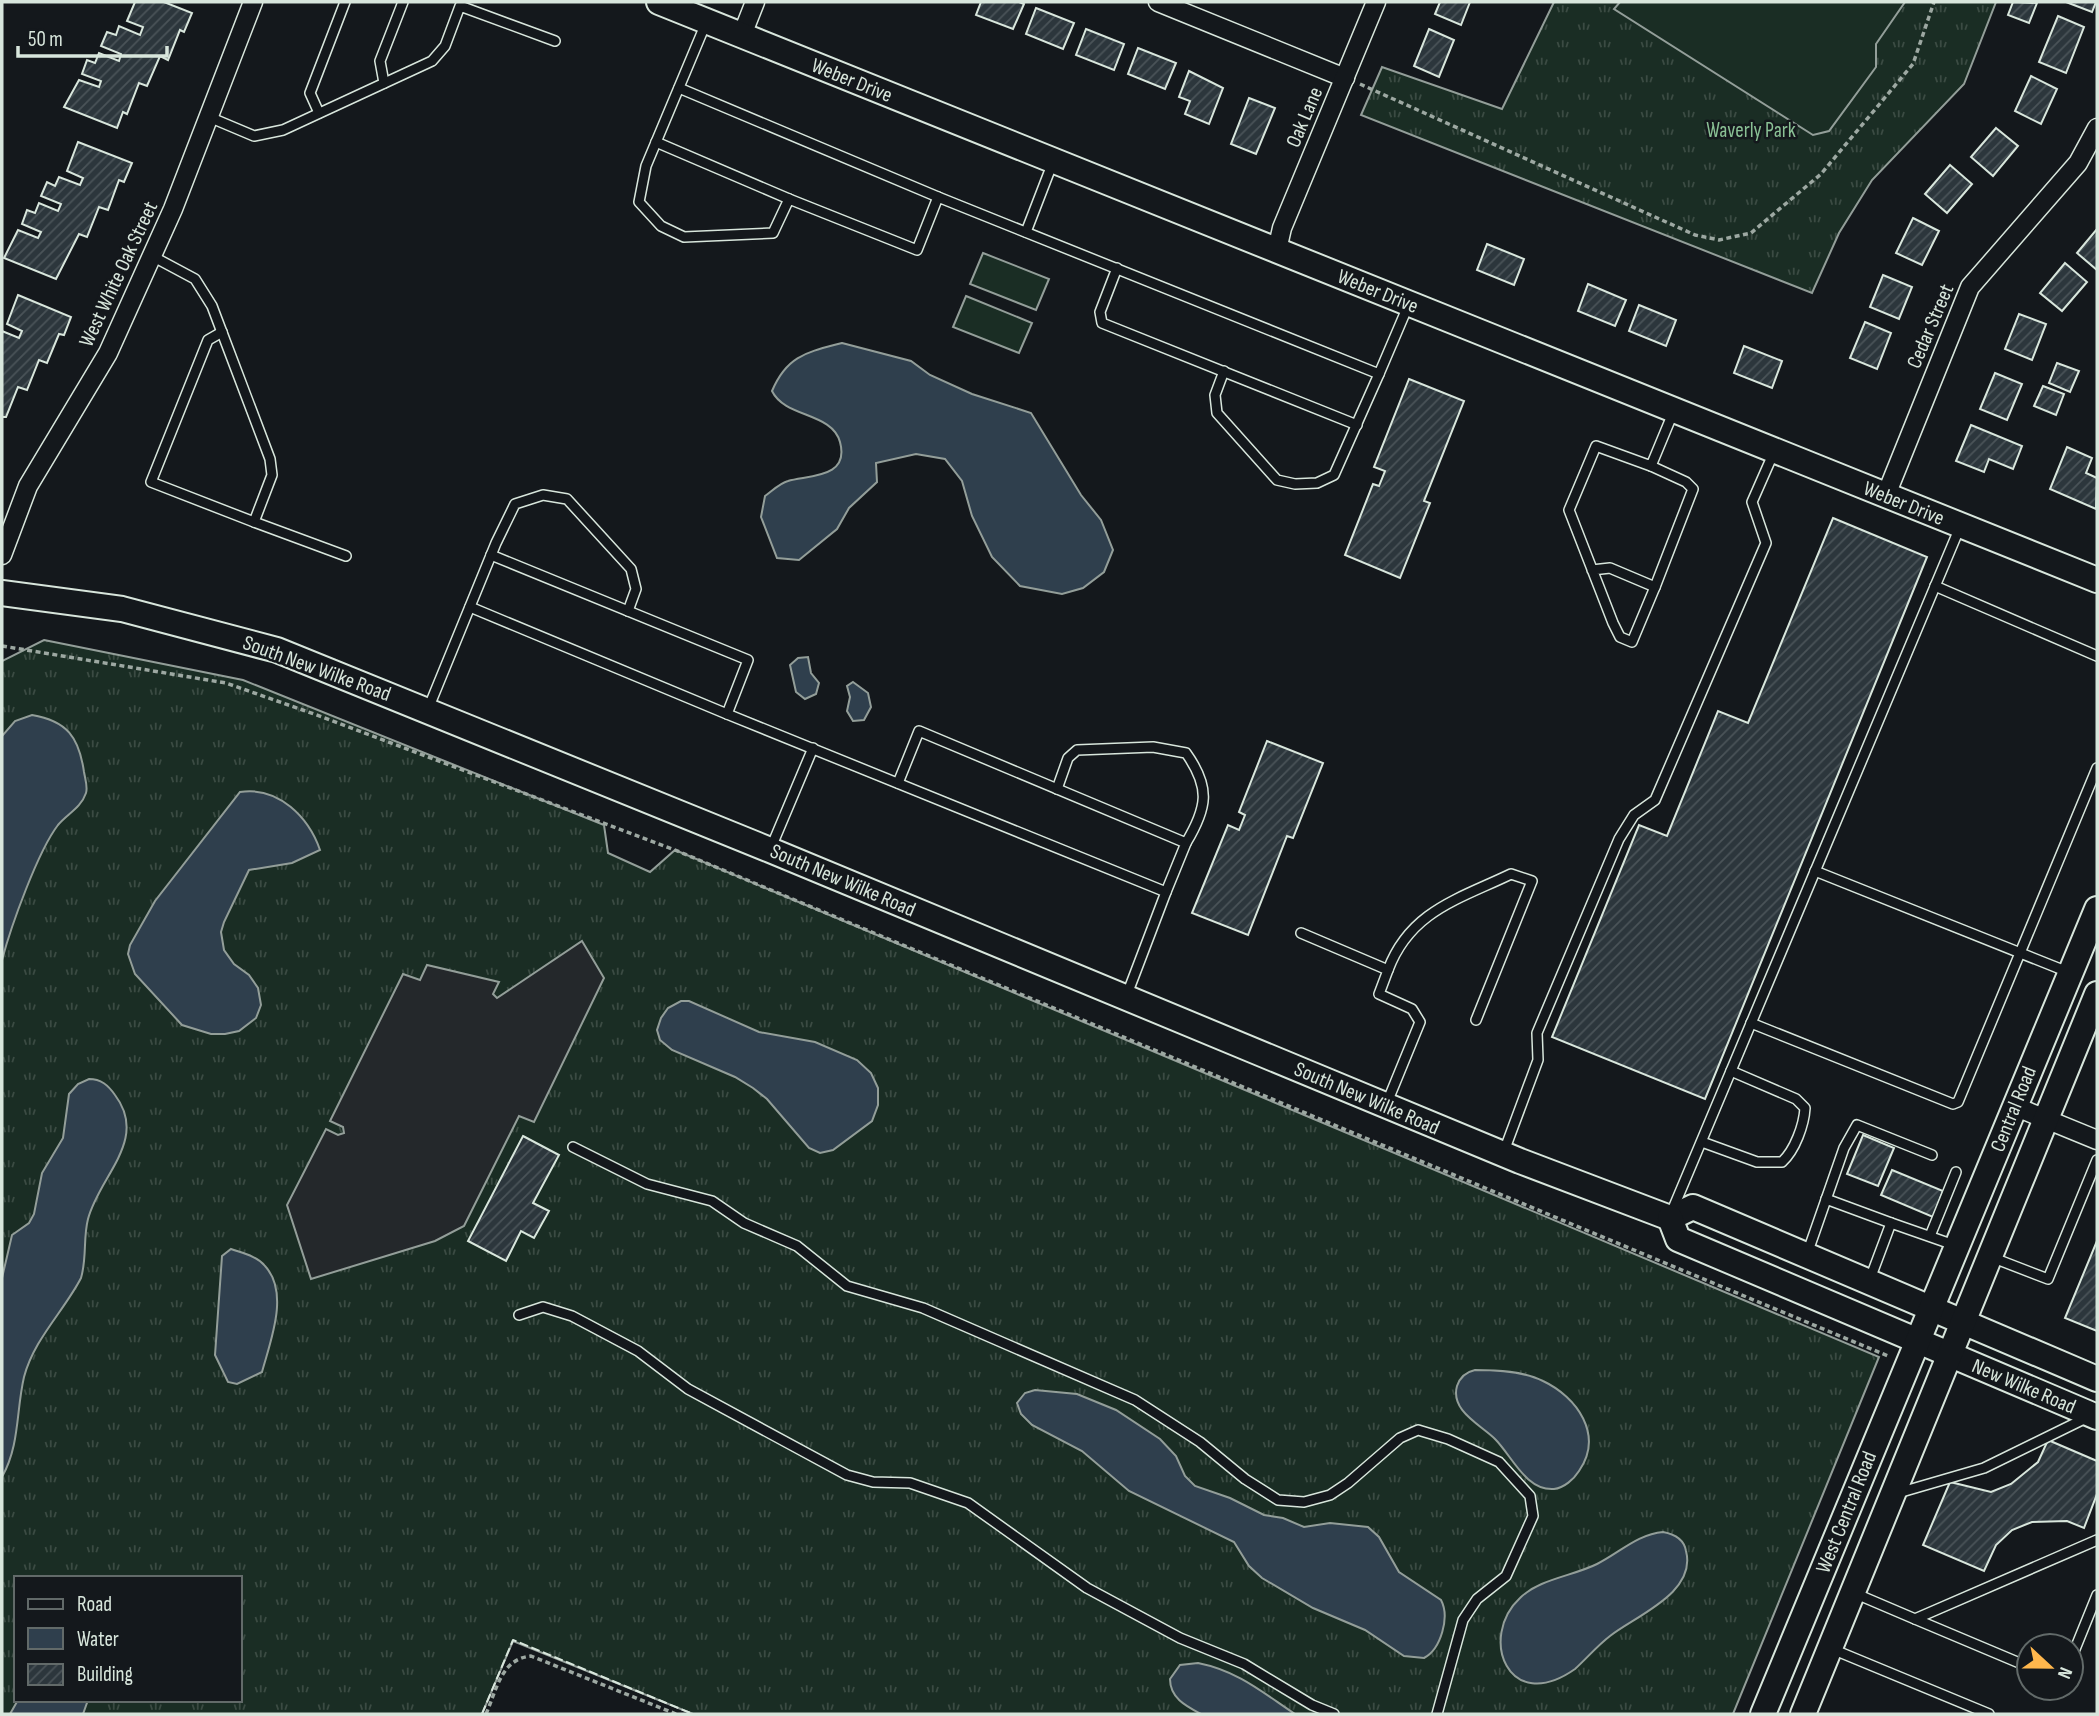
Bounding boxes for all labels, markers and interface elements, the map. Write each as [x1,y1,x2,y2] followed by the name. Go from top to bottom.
[18,14,166,58] scale bar
[28,27,63,52] text: 50 m
[808,53,896,108] street label: Weber Drive
[1281,83,1328,151] street label: Oak Lane
[1706,118,1796,143] park label: Waverly Park
[74,198,163,351] street label: West White Oak Street
[1334,264,1422,319] street label: Weber Drive
[1902,280,1959,372] street label: Cedar Street
[1860,476,1948,531] street label: Weber Drive
[240,630,394,707] street label: South New Wilke Road
[766,839,919,922] street label: South New Wilke Road
[1290,1057,1443,1140] street label: South New Wilke Road
[1985,1063,2042,1156] street label: Central Road
[1968,1353,2079,1419] street label: New Wilke Road
[1811,1448,1882,1577] street label: West Central Road
[14,1576,242,1702] legend
[77,1592,112,1617] text: Road
[77,1627,119,1652] text: Water
[2015,1632,2085,1702] north arrow
[77,1662,133,1687] text: Building
[2052,1664,2077,1682] text: N

